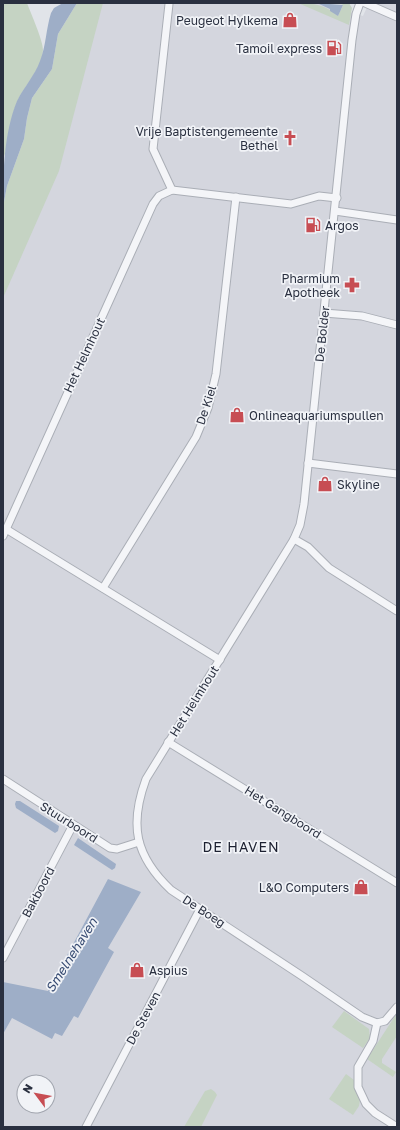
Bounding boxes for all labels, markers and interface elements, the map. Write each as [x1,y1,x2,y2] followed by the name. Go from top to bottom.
[281,11,299,29] shop icon: Peugeot Hylkema
[176,13,278,28] place label: Peugeot Hylkema
[325,39,343,57] fuel station icon: Tamoil express
[236,41,322,56] place label: Tamoil express
[136,124,278,153] place label: Vrije Baptistengemeente Bethel
[281,129,299,147] church icon: Vrije Baptistengemeente Bethel
[304,216,322,234] fuel station icon: Argos
[325,218,359,233] place label: Argos
[282,271,340,300] place label: Pharmium Apotheek
[343,276,361,294] pharmacy icon: Pharmium Apotheek
[312,305,332,363] street label: De Bolder
[60,315,108,395] street label: Het Helmhout
[193,383,219,427] street label: De Kiel
[228,406,246,424] shop icon: Onlineaquariumspullen
[249,408,384,423] place label: Onlineaquariumspullen
[316,475,334,493] shop icon: Skyline
[337,477,380,492] place label: Skyline
[166,662,222,739] street label: Het Helmhout
[242,782,324,842] street label: Het Gangboord
[37,798,101,846] street label: Stuurboord
[202,838,280,855] district label: DE HAVEN
[18,864,58,920] street label: Bakboord
[352,878,370,896] shop icon: L&O Computers
[259,880,349,895] place label: L&O Computers
[180,892,228,930] street label: De Boeg
[42,914,101,995] water label: Smelnehaven
[128,961,146,979] shop icon: Aspius
[149,963,188,978] place label: Aspius
[123,989,163,1047] street label: De Steven
[16,1074,56,1114] north arrow
[19,1081,35,1095] text: N

